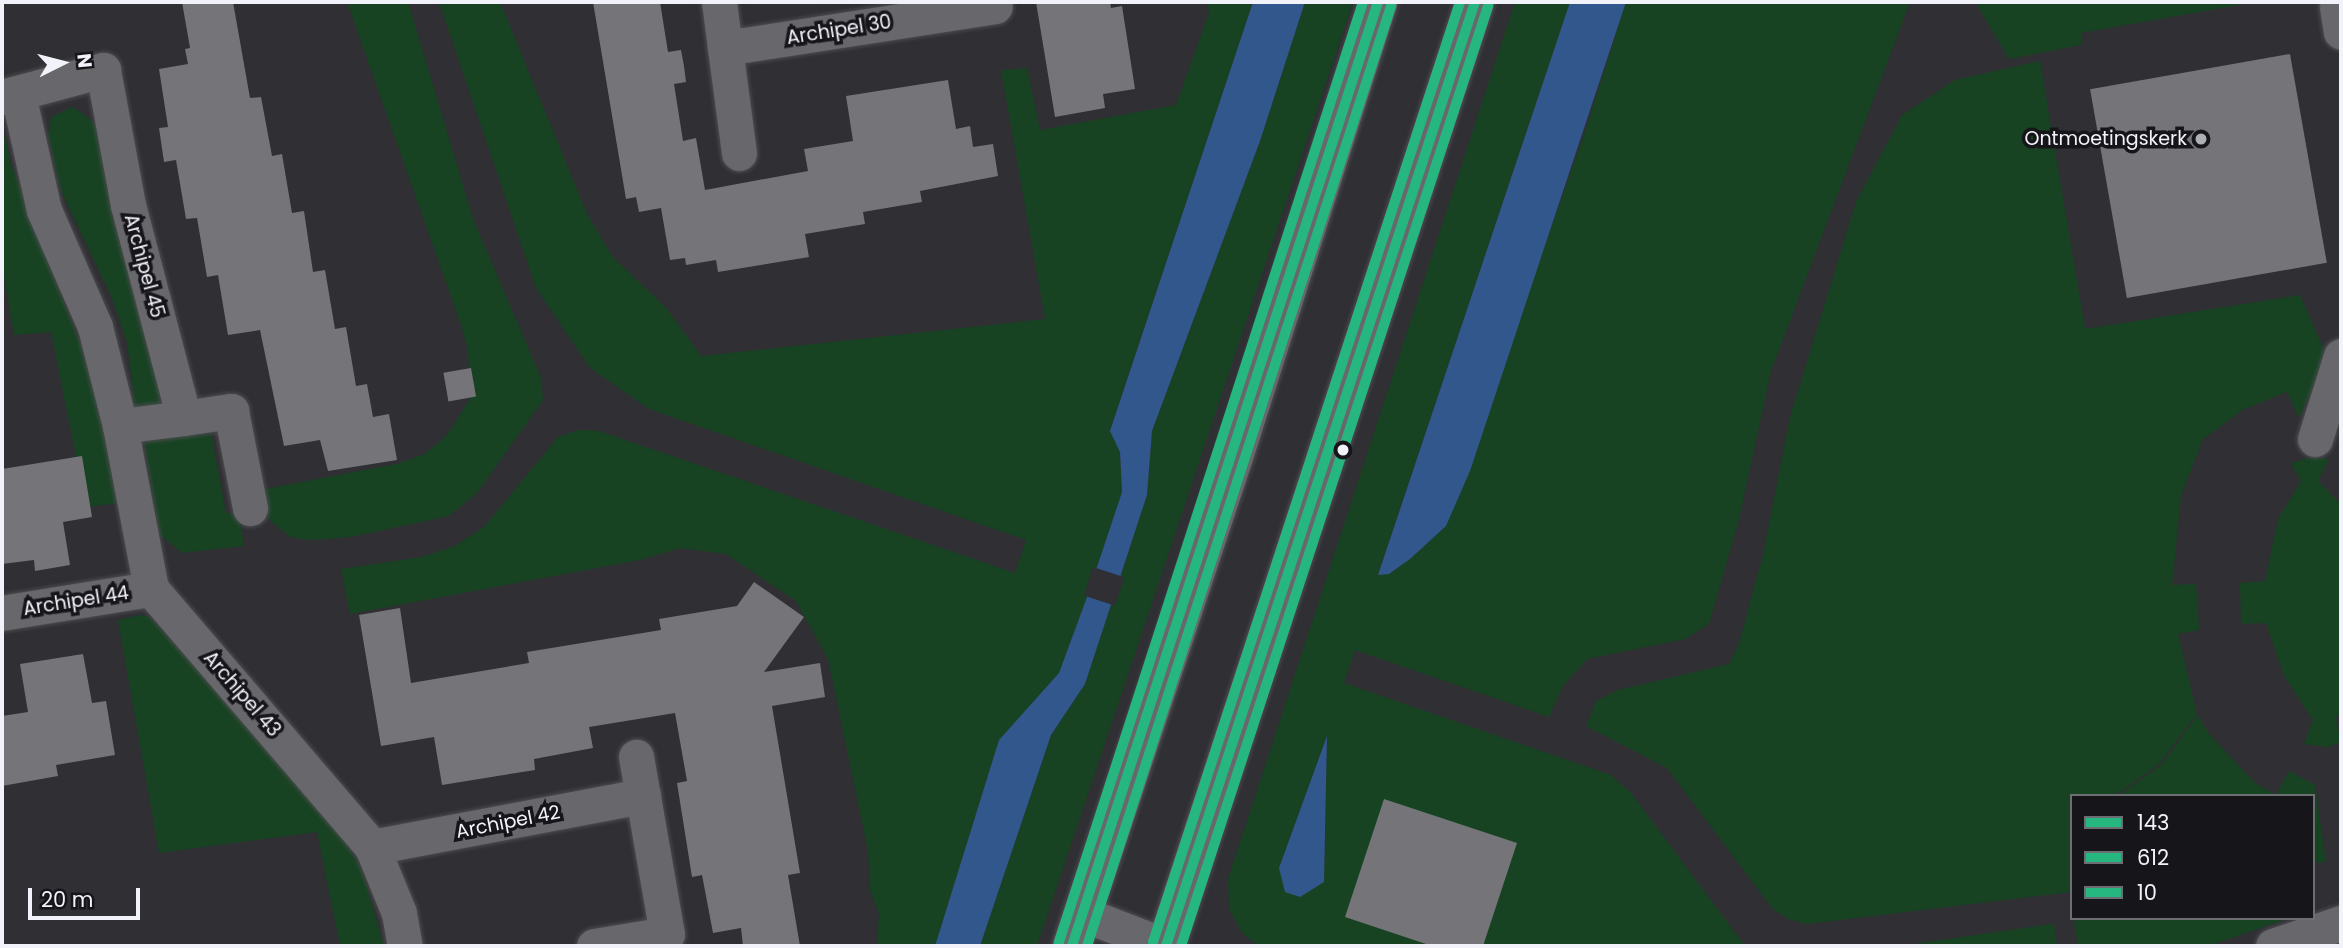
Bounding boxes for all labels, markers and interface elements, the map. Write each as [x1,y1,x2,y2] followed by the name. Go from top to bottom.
[785,10,893,50] street label: Archipel 30
[28,28,98,98] north arrow
[70,52,99,69] text: N
[2025,128,2187,150] place label: Ontmoetingskerk
[2193,131,2209,147] marker: Ontmoetingskerk
[119,212,169,320] street label: Archipel 45
[1336,443,1350,457] unlabelled marker
[22,581,130,621] street label: Archipel 44
[199,647,285,741] street label: Archipel 43
[2070,794,2315,920] legend
[454,801,562,843] street label: Archipel 42
[2137,808,2169,837] text: 143
[2137,843,2169,872] text: 612
[32,874,144,918] scale bar
[2137,878,2157,907] text: 10
[41,885,94,914] text: 20 m

